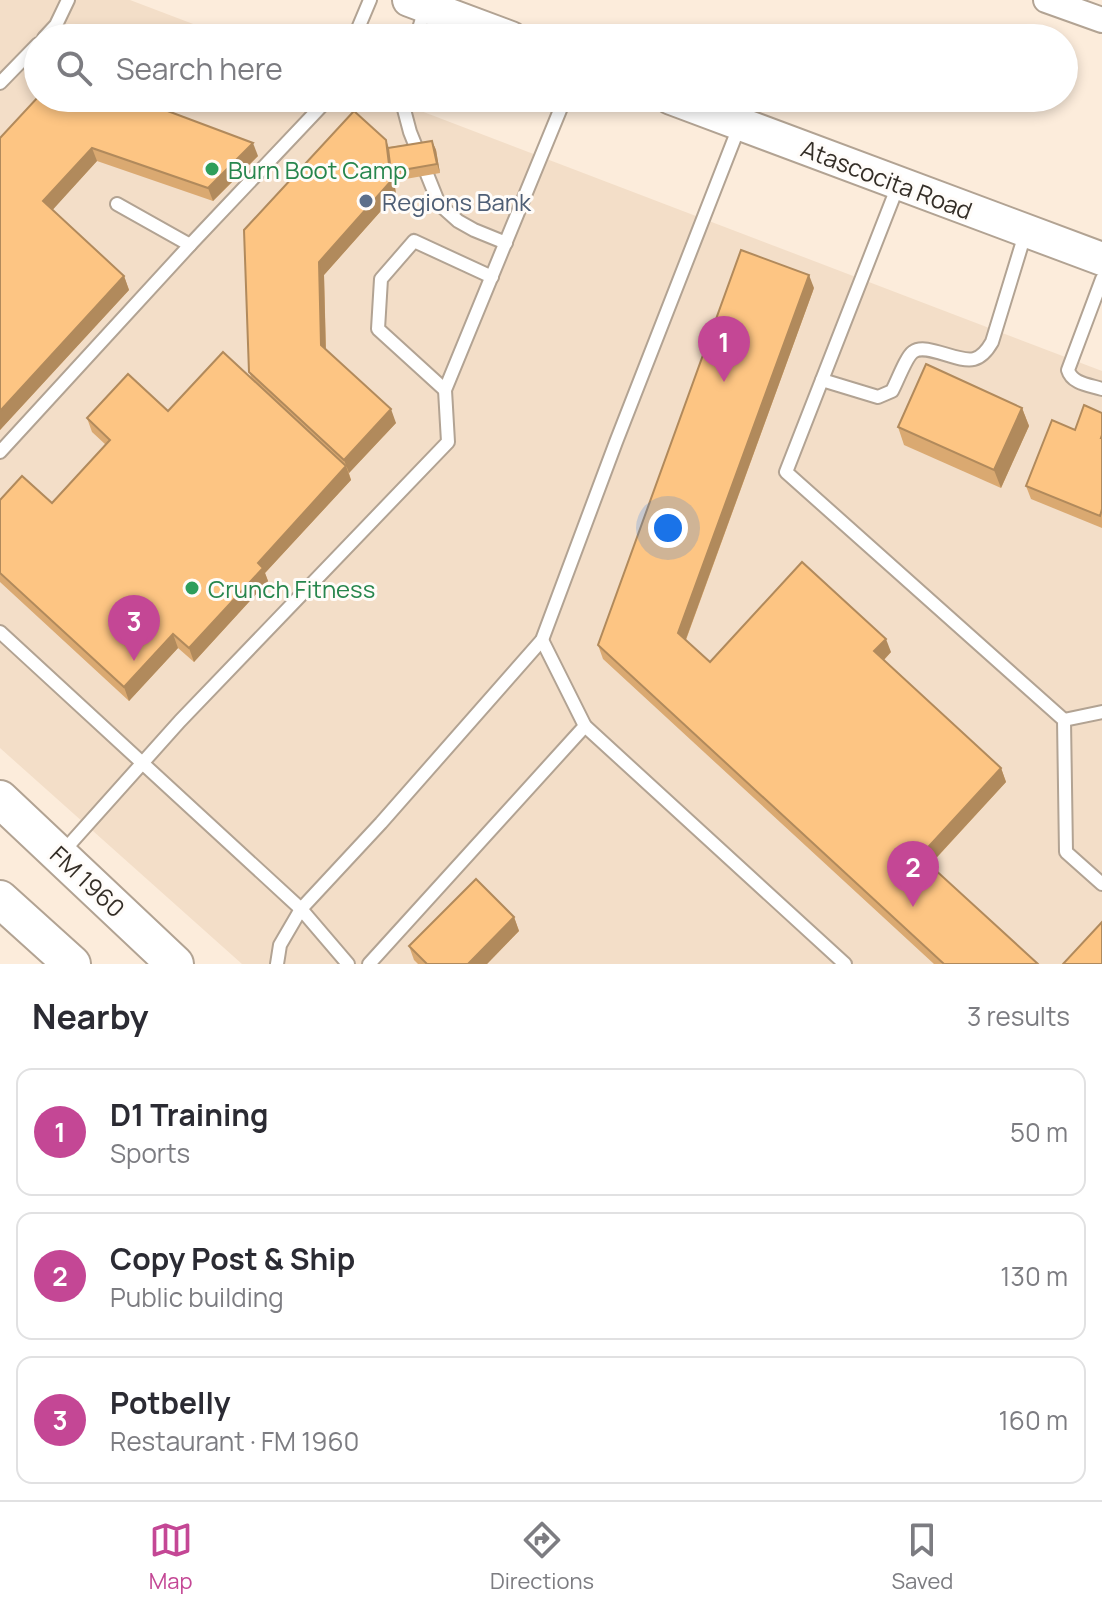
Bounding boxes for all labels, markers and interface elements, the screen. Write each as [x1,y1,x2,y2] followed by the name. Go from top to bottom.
[24,24,1078,112] search box
[52,46,96,90] icon: search
[116,48,283,89] text: Search here
[797,131,977,227] street label: Atascocita Road
[228,153,407,186] place label: Burn Boot Camp
[203,160,221,178] marker: Burn Boot Camp
[382,185,532,218] place label: Regions Bank
[357,192,375,210] marker: Regions Bank
[698,316,750,382] pin: 1
[648,508,688,548] your location
[208,572,375,605] place label: Crunch Fitness
[183,579,201,597] marker: Crunch Fitness
[108,595,160,661] pin: 3
[44,838,132,924] street label: FM 1960
[887,841,939,907] pin: 2
[32,993,148,1039] text: Nearby
[967,998,1070,1034] text: 3 results
[110,1094,269,1135] text: D1 Training
[54,1114,66,1150] text: 1
[1010,1114,1068,1150] text: 50 m
[110,1135,190,1171] text: Sports
[110,1238,355,1279] text: Copy Post & Ship
[52,1258,68,1294] text: 2
[1000,1258,1068,1294] text: 130 m
[110,1279,284,1315] text: Public building
[110,1382,231,1423] text: Potbelly
[52,1402,68,1438] text: 3
[999,1402,1068,1438] text: 160 m
[110,1423,359,1459] text: Restaurant · FM 1960
[149,1518,193,1596] tab: Map
[490,1518,594,1596] tab: Directions
[891,1518,953,1596] tab: Saved

